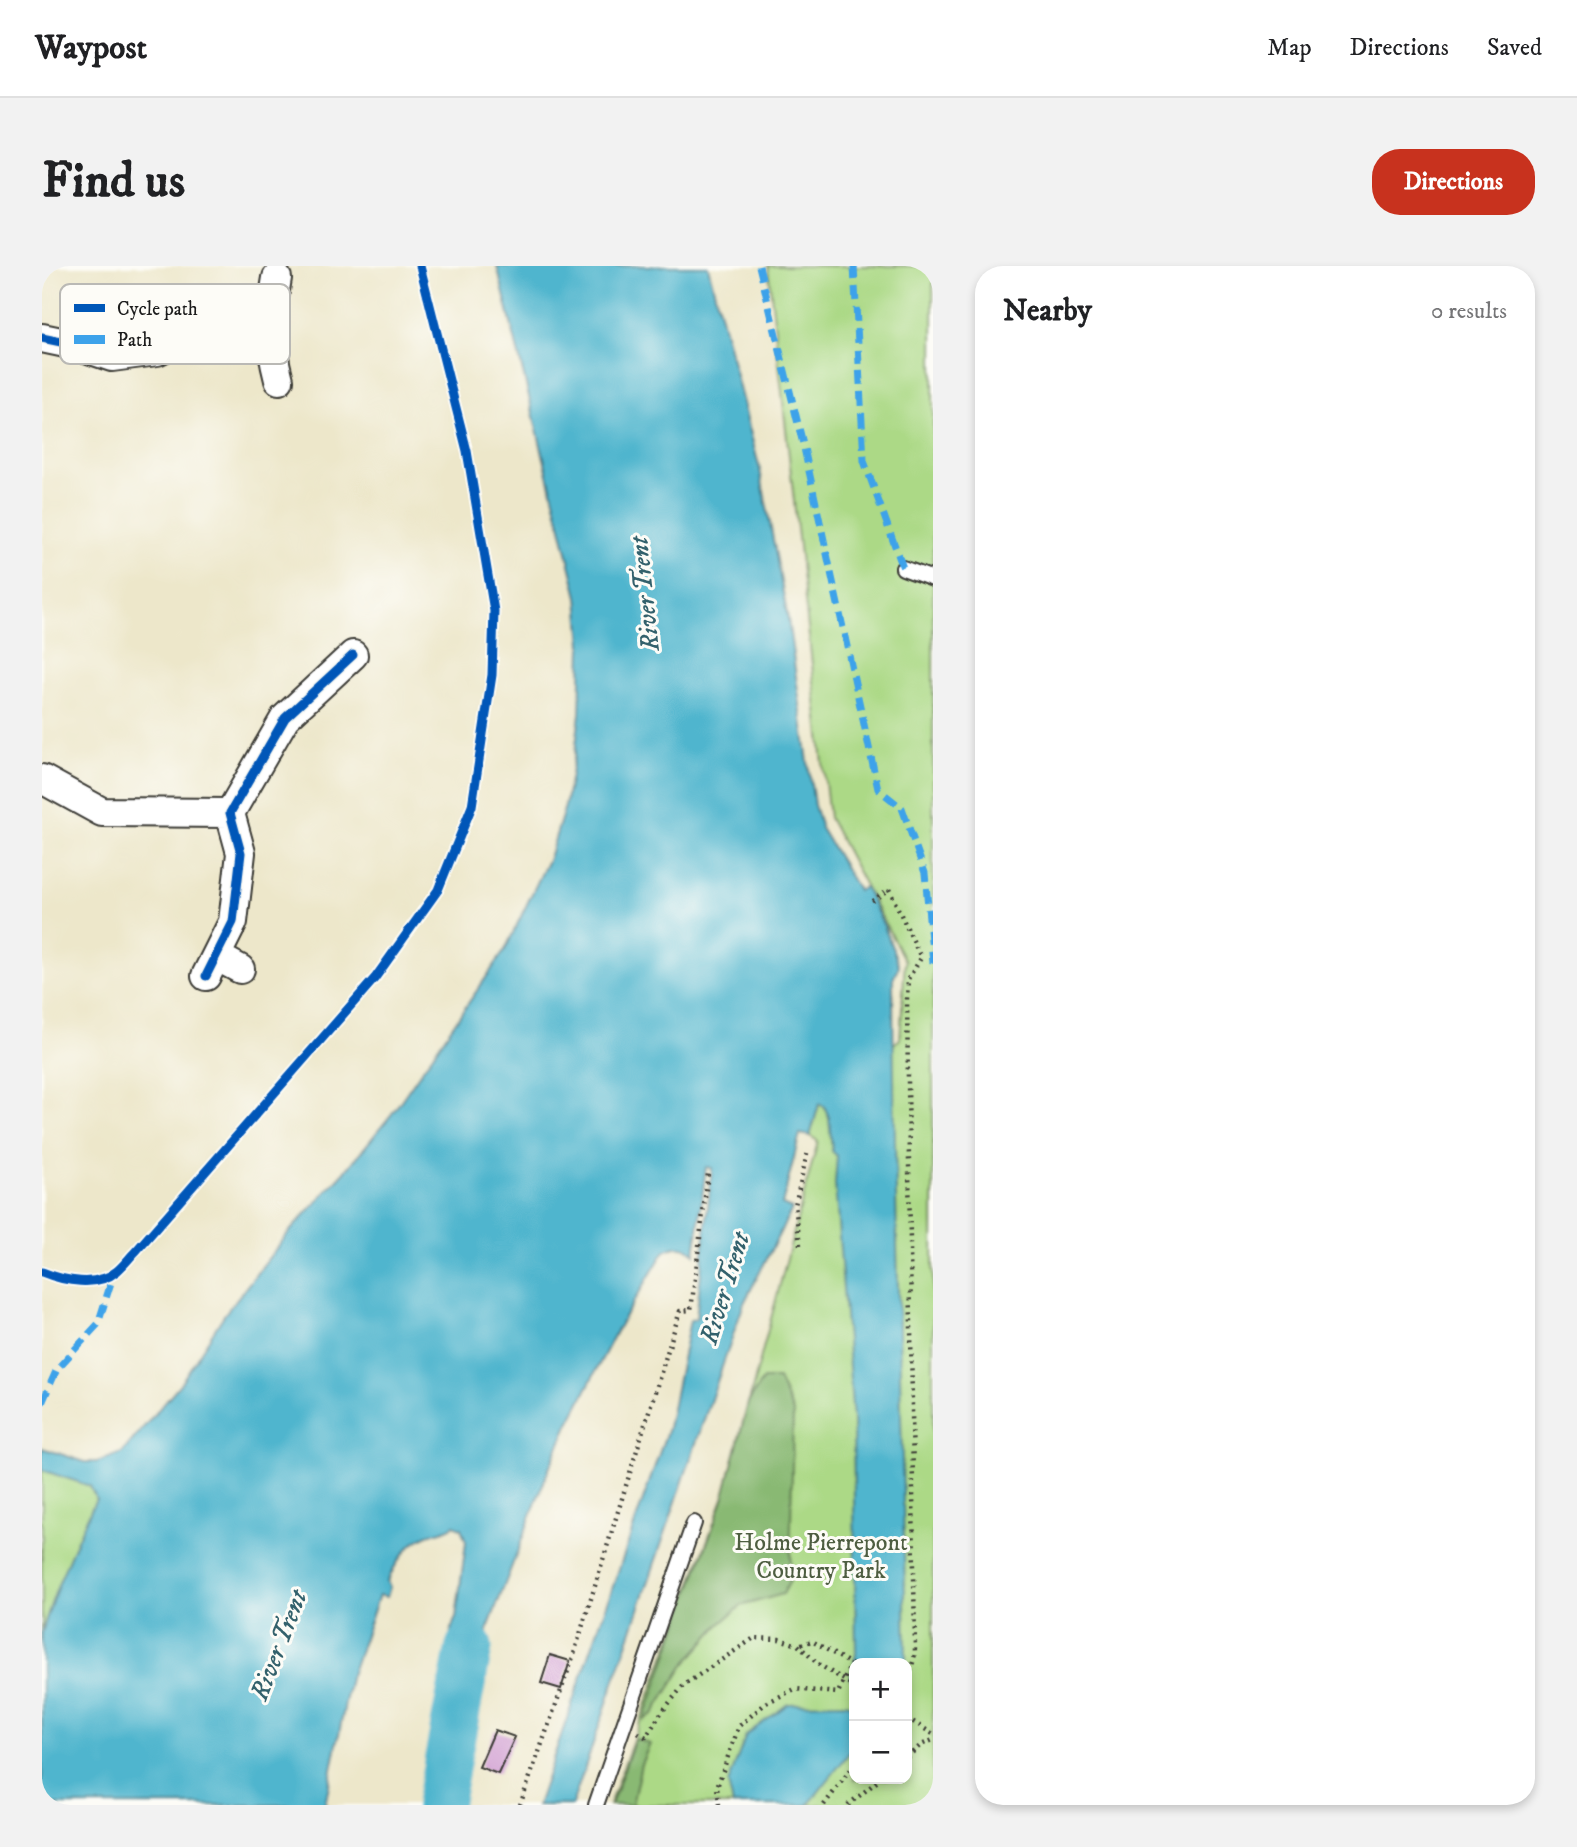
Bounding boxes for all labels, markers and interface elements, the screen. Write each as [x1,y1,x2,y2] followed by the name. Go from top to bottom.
[35,28,147,69] text: Waypost
[1267,33,1312,63] text: Map
[1350,33,1449,63] text: Directions
[1487,33,1542,63] text: Saved
[1372,149,1535,215] button: Directions
[42,151,185,213] text: Find us
[60,284,290,364] legend
[1003,293,1092,330] text: Nearby
[1431,297,1507,326] text: 0 results
[117,298,198,321] text: Cycle path
[117,329,152,352] text: Path
[623,533,668,654] water label: River Trent
[693,1227,759,1349] water label: River Trent
[734,1528,908,1586] park label: Holme Pierrepont Country Park
[243,1584,316,1706] water label: River Trent
[849,1658,912,1784] map controls
[849,1658,912,1721] button: +
[849,1721,912,1784] button: −

